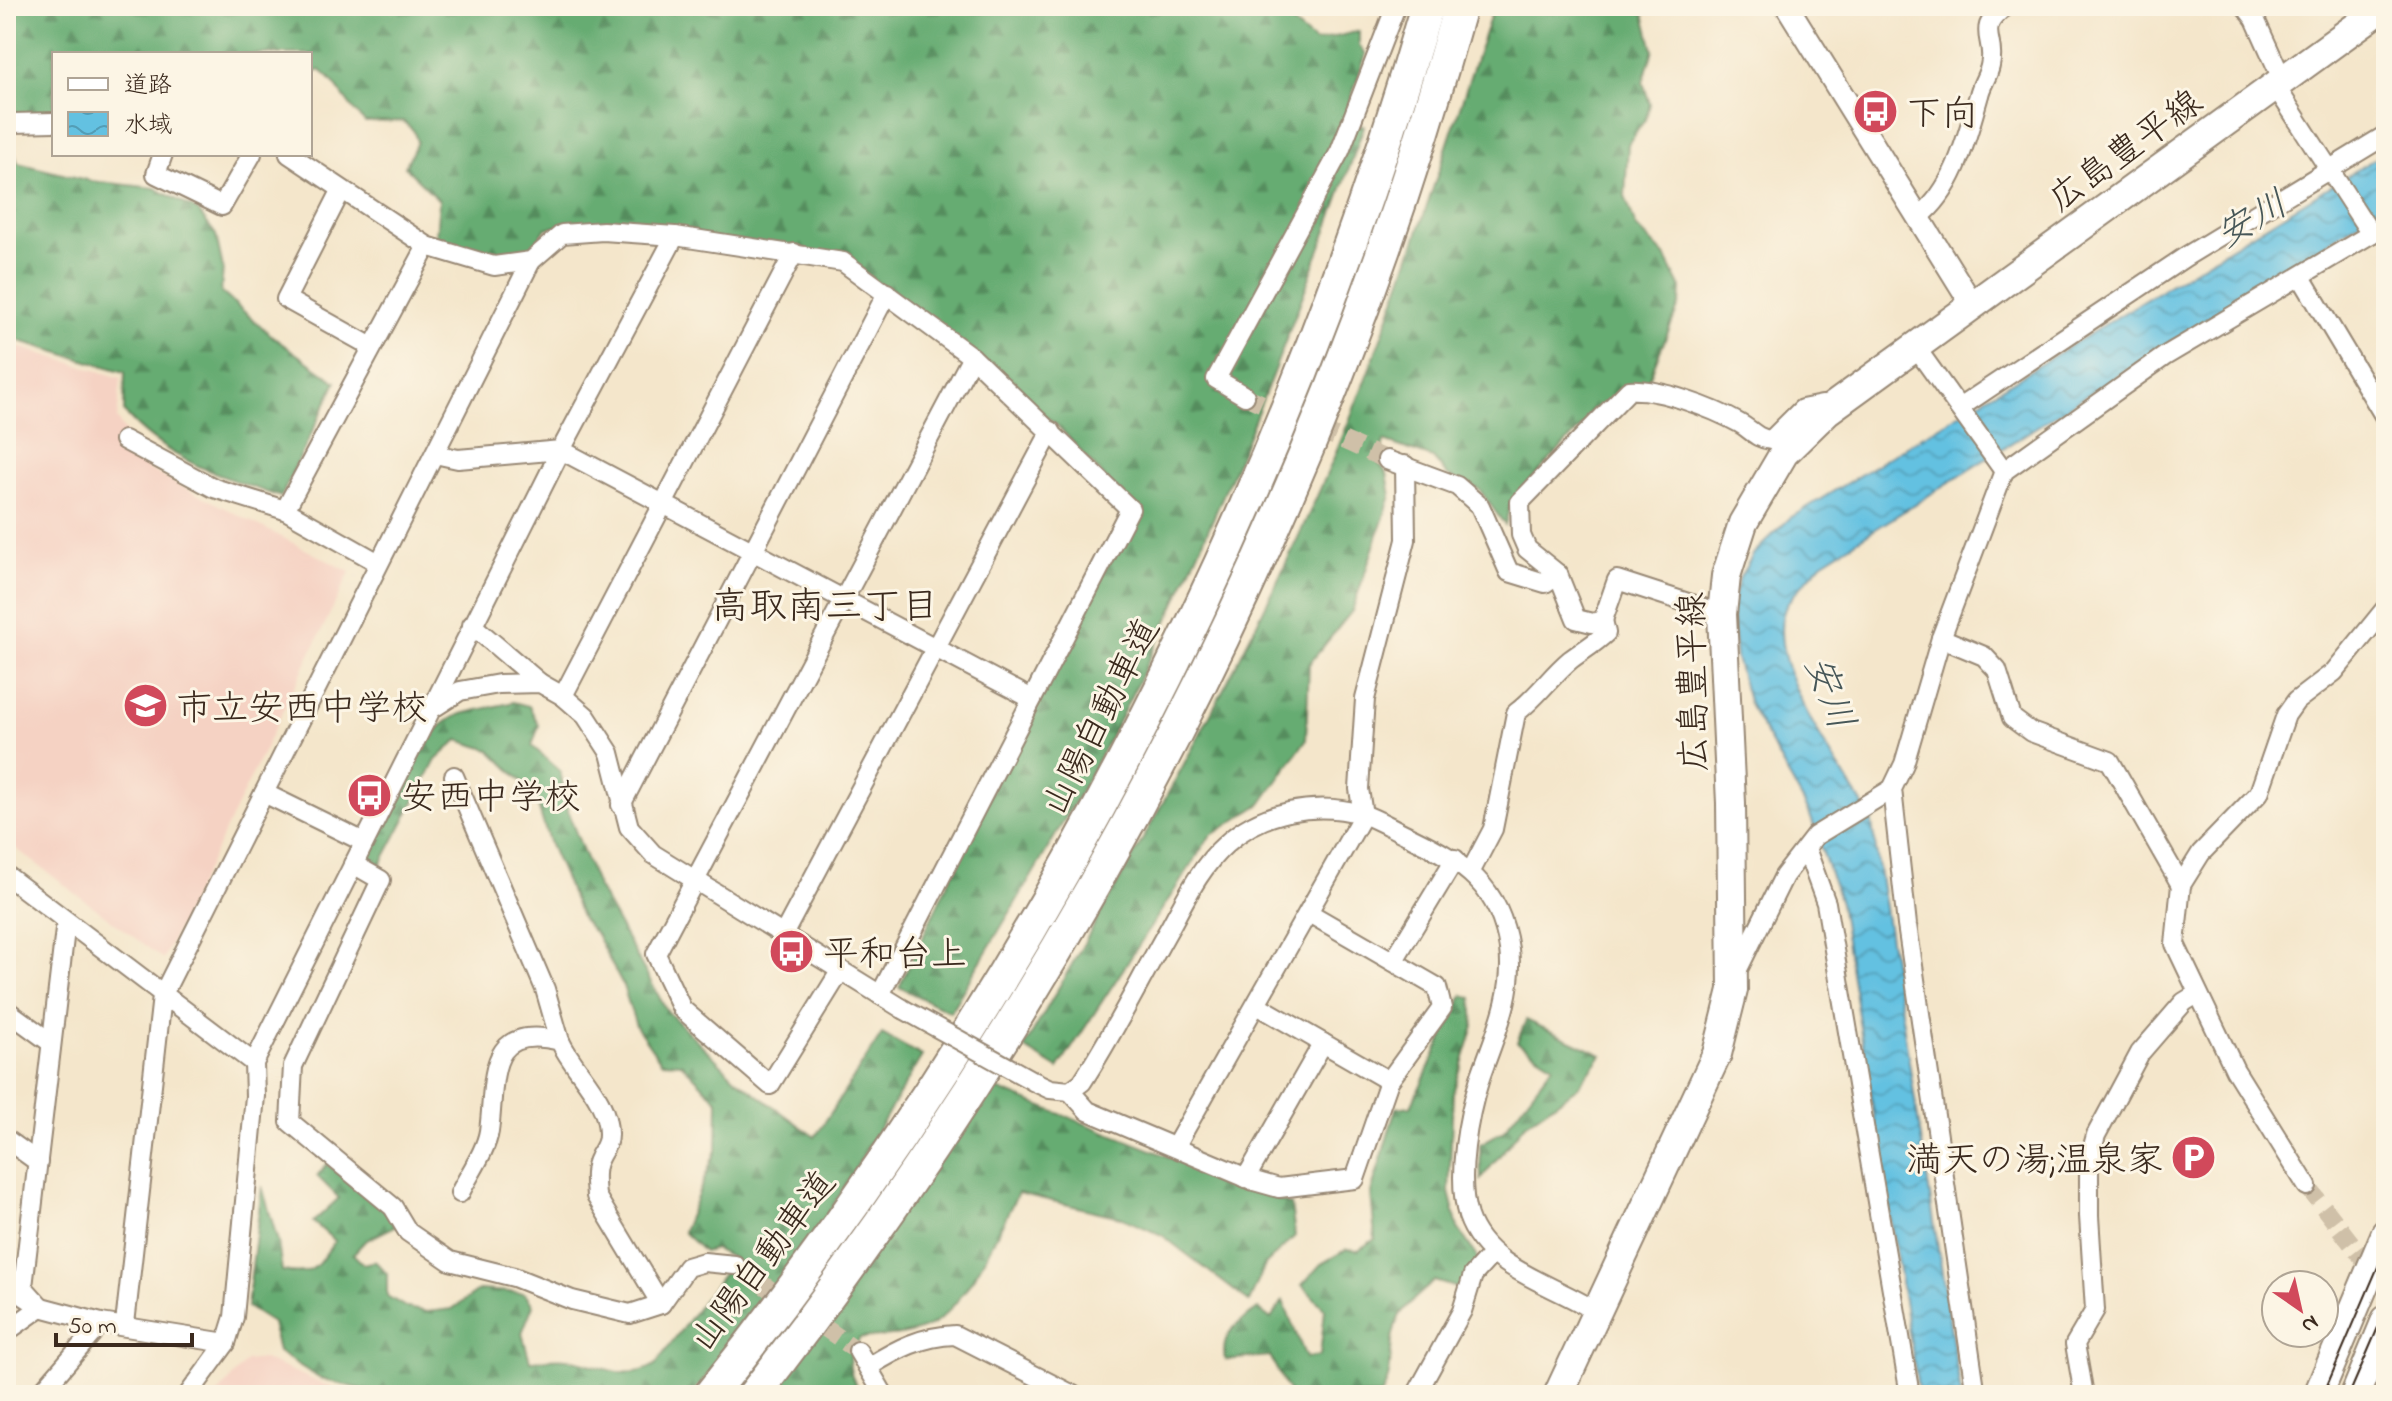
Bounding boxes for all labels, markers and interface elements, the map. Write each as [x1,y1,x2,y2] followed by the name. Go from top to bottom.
[52,52,312,156] legend
[124,69,172,104] text: 道路
[2038,78,2215,227] street label: 広島豊平線
[1851,88,1899,136] bus stop icon: 下向
[1906,90,1978,143] place label: 下向
[124,109,172,144] text: 水域
[2206,178,2300,265] water label: 安川
[711,581,939,637] district label: 高取南三丁目
[1667,591,1724,772] street label: 広島豊平線
[1030,610,1176,826] street label: 山陽自動車道
[1788,648,1867,739] water label: 安川
[121,682,169,730] school or university icon: 市立安西中学校
[176,684,428,737] place label: 市立安西中学校
[346,771,394,819] bus stop icon: 安西中学校
[401,773,581,826] place label: 安西中学校
[768,928,816,976] bus stop icon: 平和台上
[823,930,967,983] place label: 平和台上
[2170,1134,2218,1182] parking icon: 満天の湯;温泉家
[1906,1136,2163,1189] place label: 満天の湯;温泉家
[678,1161,851,1365] street label: 山陽自動車道
[2260,1269,2340,1349] north arrow
[56,1297,192,1347] scale bar
[2294,1306,2325,1341] text: N
[68,1310,117,1345] text: 50 m

